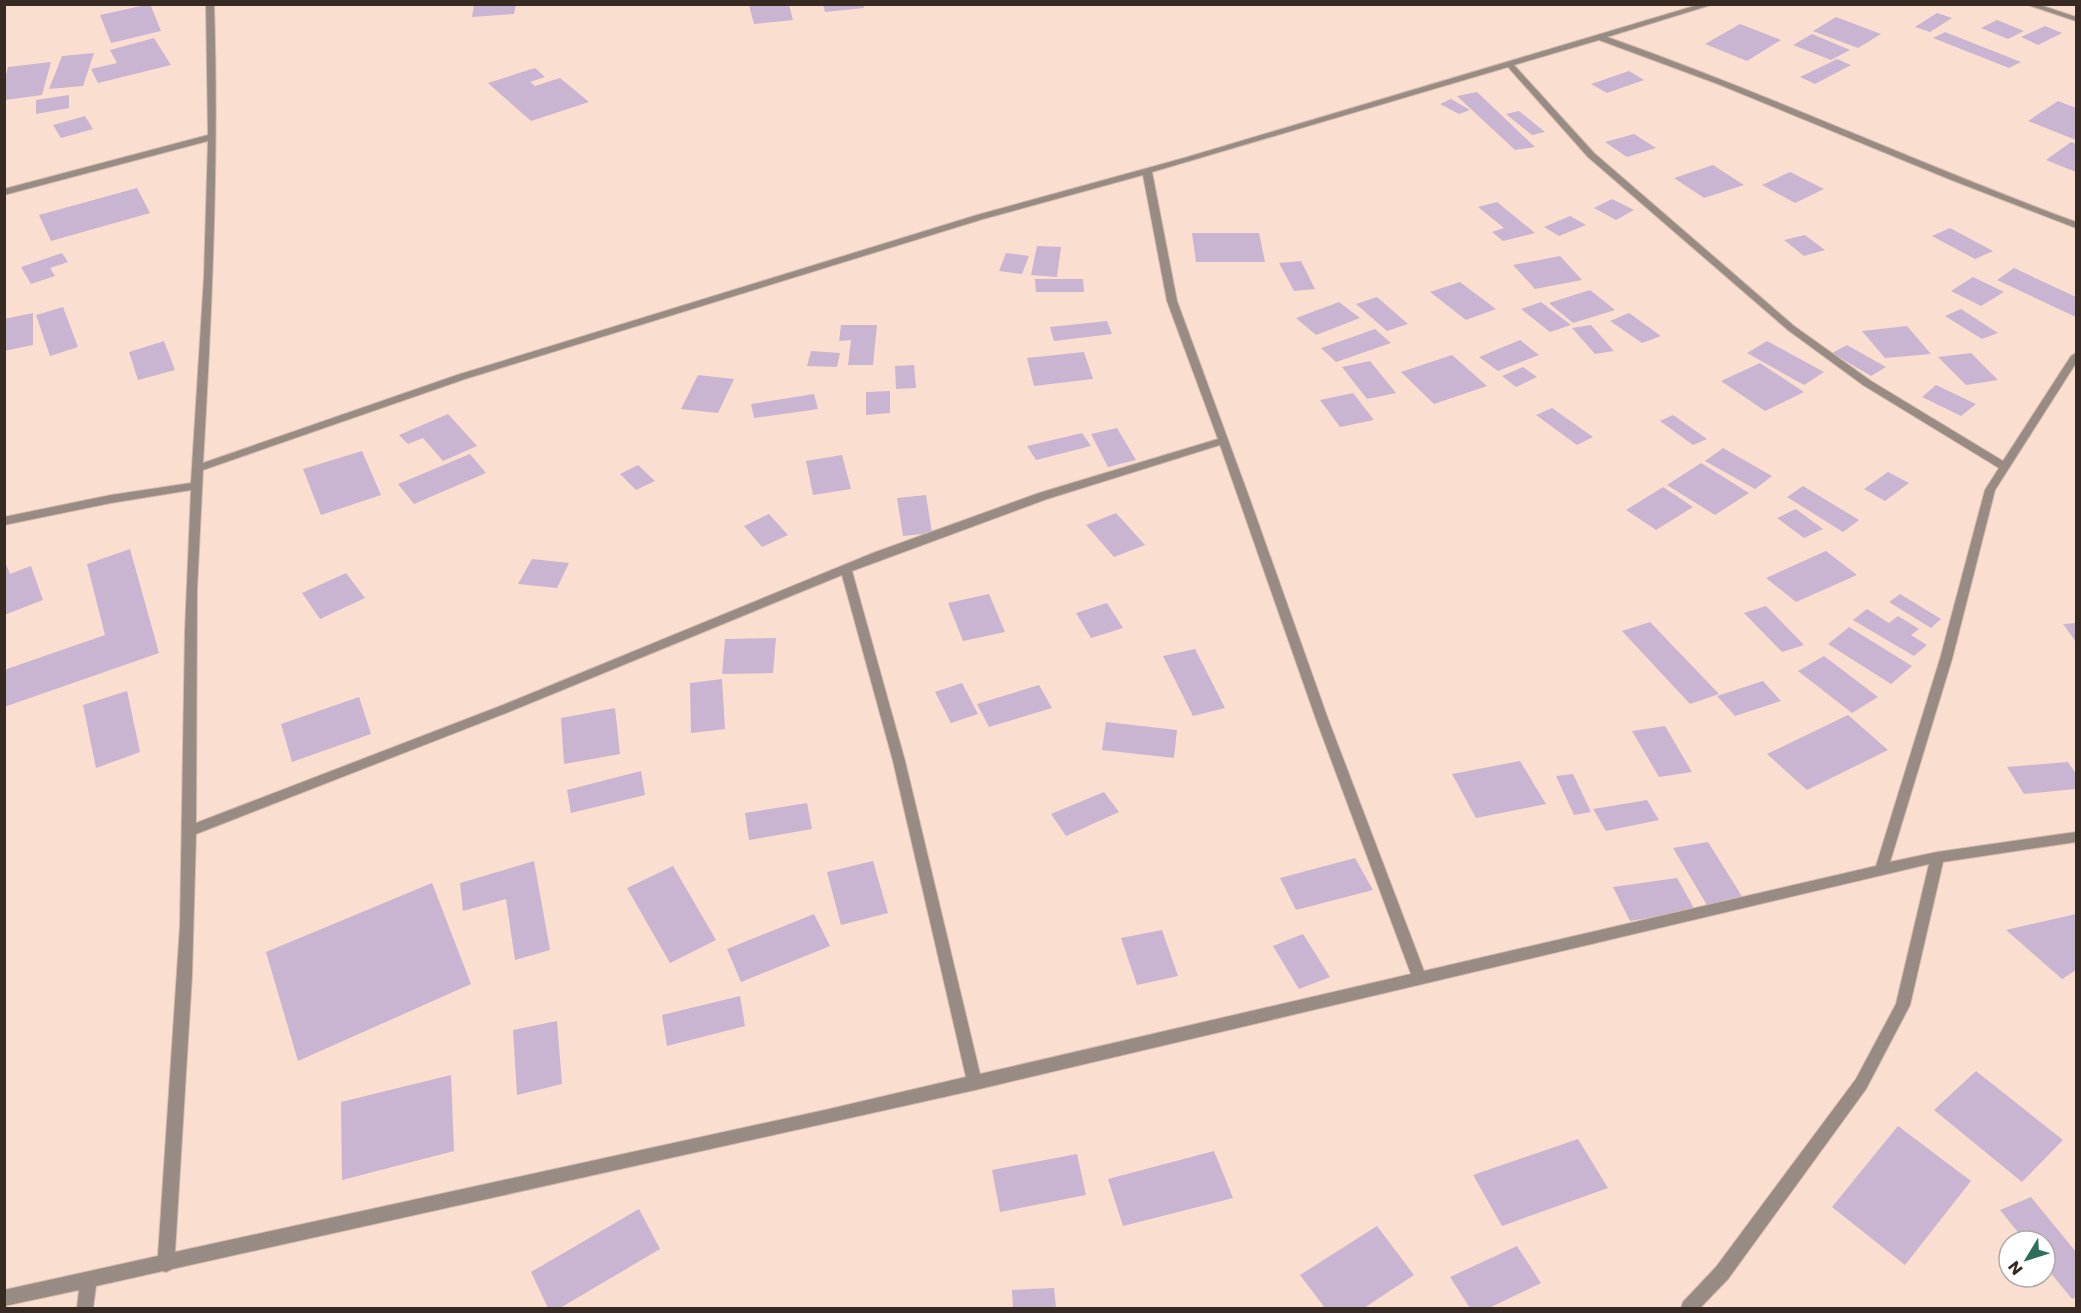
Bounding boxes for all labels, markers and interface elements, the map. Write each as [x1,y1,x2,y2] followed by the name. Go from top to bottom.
[1997,1229,2057,1289] north arrow
[2003,1256,2028,1280] text: N

